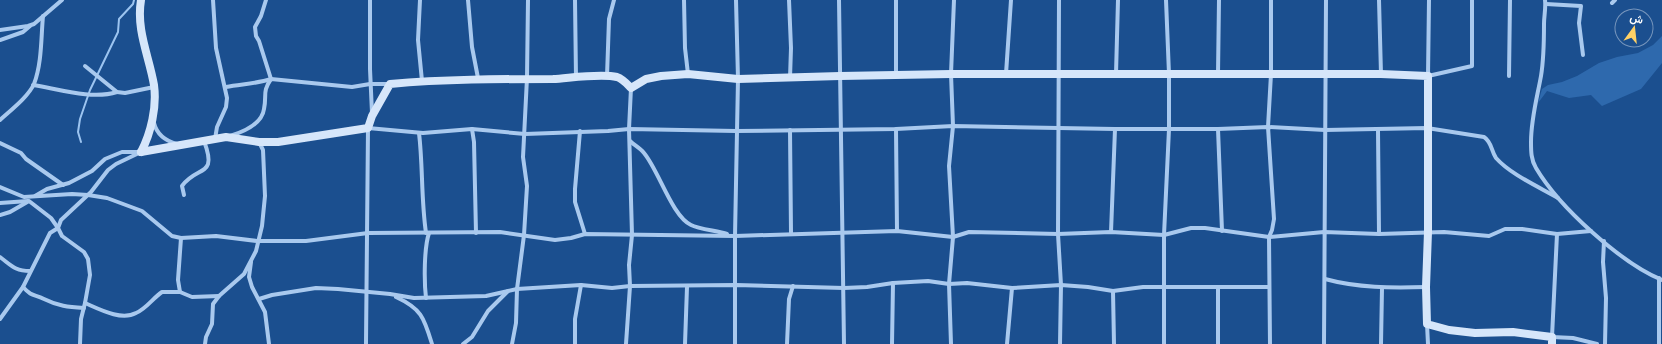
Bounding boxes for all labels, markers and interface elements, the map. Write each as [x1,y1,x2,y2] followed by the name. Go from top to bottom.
[1614,8,1654,48] north arrow
[1628,11,1645,27] text: ش

